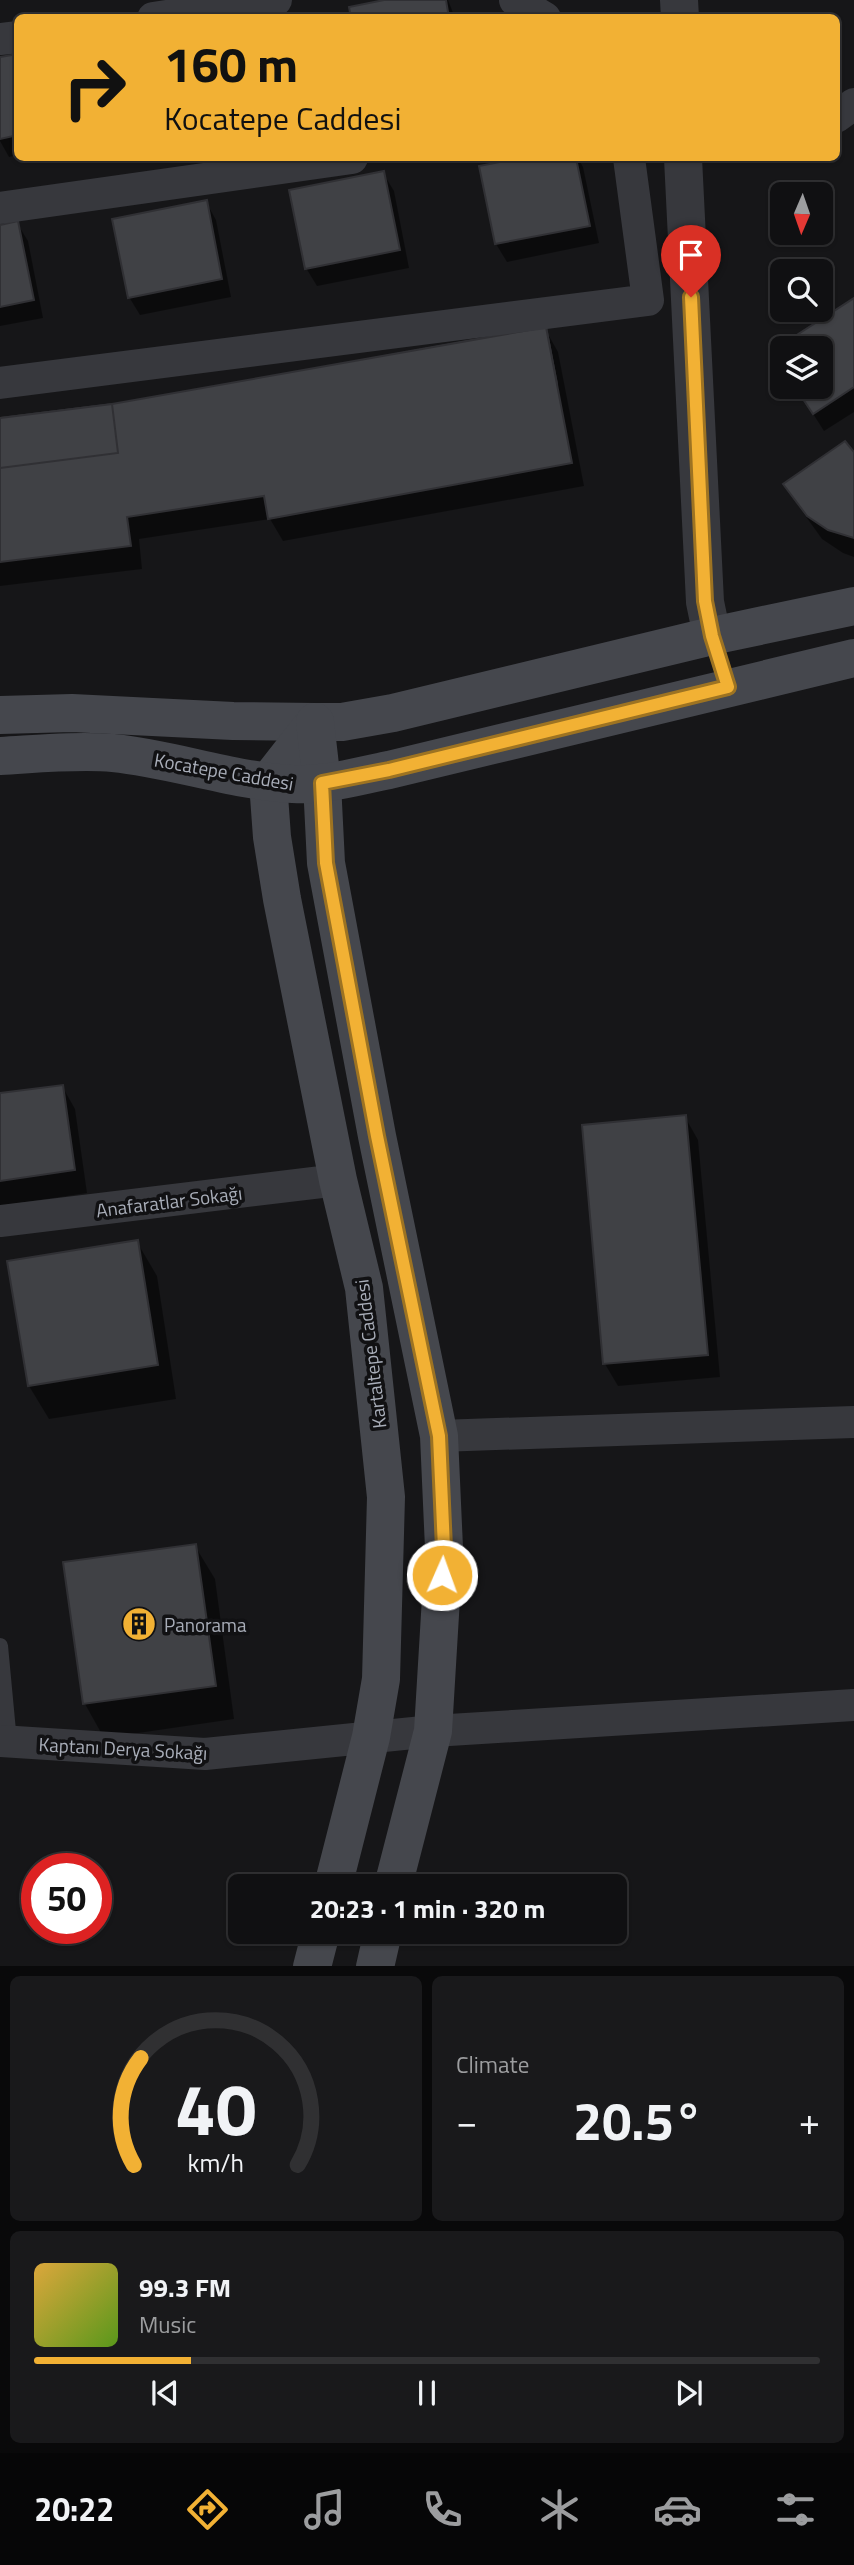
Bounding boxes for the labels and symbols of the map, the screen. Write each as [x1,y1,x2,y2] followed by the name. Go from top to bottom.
[770,182,833,245] north arrow
[661,225,721,297] pin
[152,744,296,798] street label: Kocatepe Caddesi
[94,1178,244,1224] street label: Anafaratlar Sokağı
[346,1278,394,1430] street label: Kartaltepe Caddesi
[405,1538,479,1612] position arrow
[120,1605,158,1643] building icon: Panorama
[164,1610,247,1639] place label: Panorama
[38,1729,208,1767] street label: Kaptanı Derya Sokağı
[21,1853,112,1944] speed limit sign: 50

